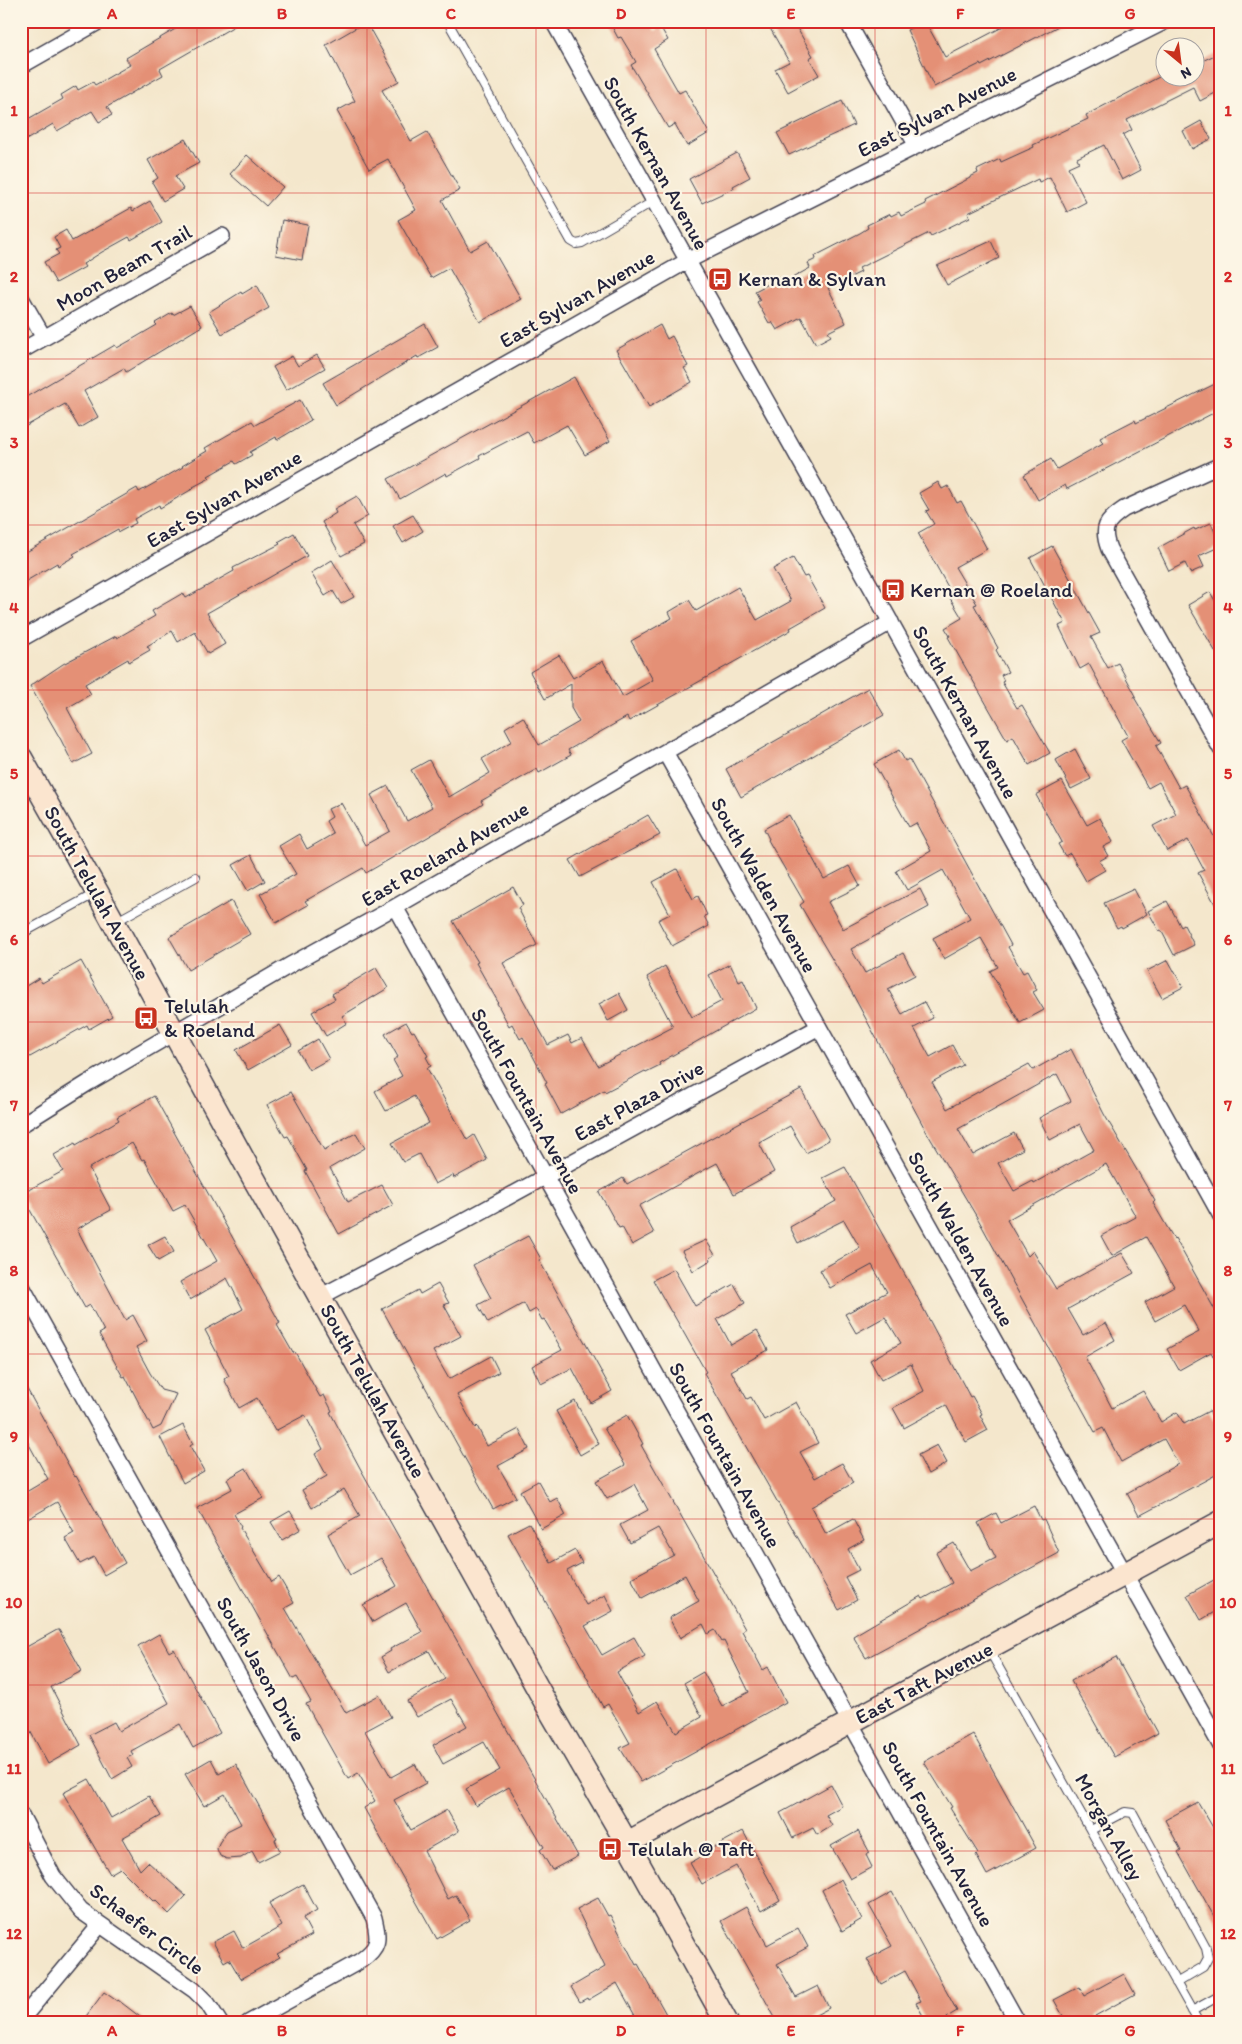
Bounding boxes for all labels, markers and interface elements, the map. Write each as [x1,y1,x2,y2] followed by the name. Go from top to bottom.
[106,4,118,23] text: A
[277,4,288,23] text: B
[446,4,457,23] text: C
[616,4,627,23] text: D
[787,4,796,23] text: E
[956,4,965,23] text: F
[1124,4,1136,23] text: G
[1154,38,1204,88] north arrow
[853,61,1020,162] street label: East Sylvan Avenue
[1178,63,1194,83] text: N
[598,72,714,254] street label: South Kernan Avenue
[10,101,18,120] text: 1
[1224,101,1232,120] text: 1
[52,219,196,316] street label: Moon Beam Trail
[495,244,659,353] street label: East Sylvan Avenue
[707,266,733,292] bus stop icon: Kernan & Sylvan
[738,266,886,291] place label: Kernan & Sylvan
[10,267,19,286] text: 2
[1224,267,1233,286] text: 2
[10,433,19,452] text: 3
[1224,433,1233,452] text: 3
[142,444,306,553] street label: East Sylvan Avenue
[880,577,906,603] bus stop icon: Kernan @ Roeland
[910,577,1073,602] place label: Kernan @ Roeland
[9,598,19,617] text: 4
[1223,598,1233,617] text: 4
[907,621,1023,803] street label: South Kernan Avenue
[10,764,19,783] text: 5
[1224,764,1233,783] text: 5
[706,793,823,977] street label: South Walden Avenue
[357,795,533,912] street label: East Roeland Avenue
[39,801,156,984] street label: South Telulah Avenue
[10,930,19,949] text: 6
[1224,930,1233,949] text: 6
[164,993,256,1042] place label: Telulah & Roeland
[466,1003,589,1198] street label: South Fountain Avenue
[133,1005,159,1031] bus stop icon: Telulah & Roeland
[570,1055,708,1146] street label: East Plaza Drive
[9,1096,18,1115] text: 7
[1223,1096,1232,1115] text: 7
[903,1147,1020,1331] street label: South Walden Avenue
[10,1261,19,1280] text: 8
[1224,1261,1233,1280] text: 8
[315,1299,432,1482] street label: South Telulah Avenue
[664,1357,787,1552] street label: South Fountain Avenue
[10,1427,18,1446] text: 9
[1224,1427,1232,1446] text: 9
[211,1592,312,1746] street label: South Jason Drive
[5,1593,23,1612] text: 10
[1219,1593,1237,1612] text: 10
[851,1636,997,1729] street label: East Taft Avenue
[877,1736,1000,1931] street label: South Fountain Avenue
[7,1759,22,1778] text: 11
[1221,1759,1236,1778] text: 11
[1070,1769,1149,1885] street label: Morgan Alley
[597,1836,623,1862] bus stop icon: Telulah @ Taft
[628,1836,754,1861] place label: Telulah @ Taft
[85,1877,210,1980] street label: Schaefer Circle
[6,1924,23,1943] text: 12
[1220,1924,1237,1943] text: 12
[106,2021,118,2040] text: A
[277,2021,288,2040] text: B
[446,2021,457,2040] text: C
[616,2021,627,2040] text: D
[787,2021,796,2040] text: E
[956,2021,965,2040] text: F
[1124,2021,1136,2040] text: G

